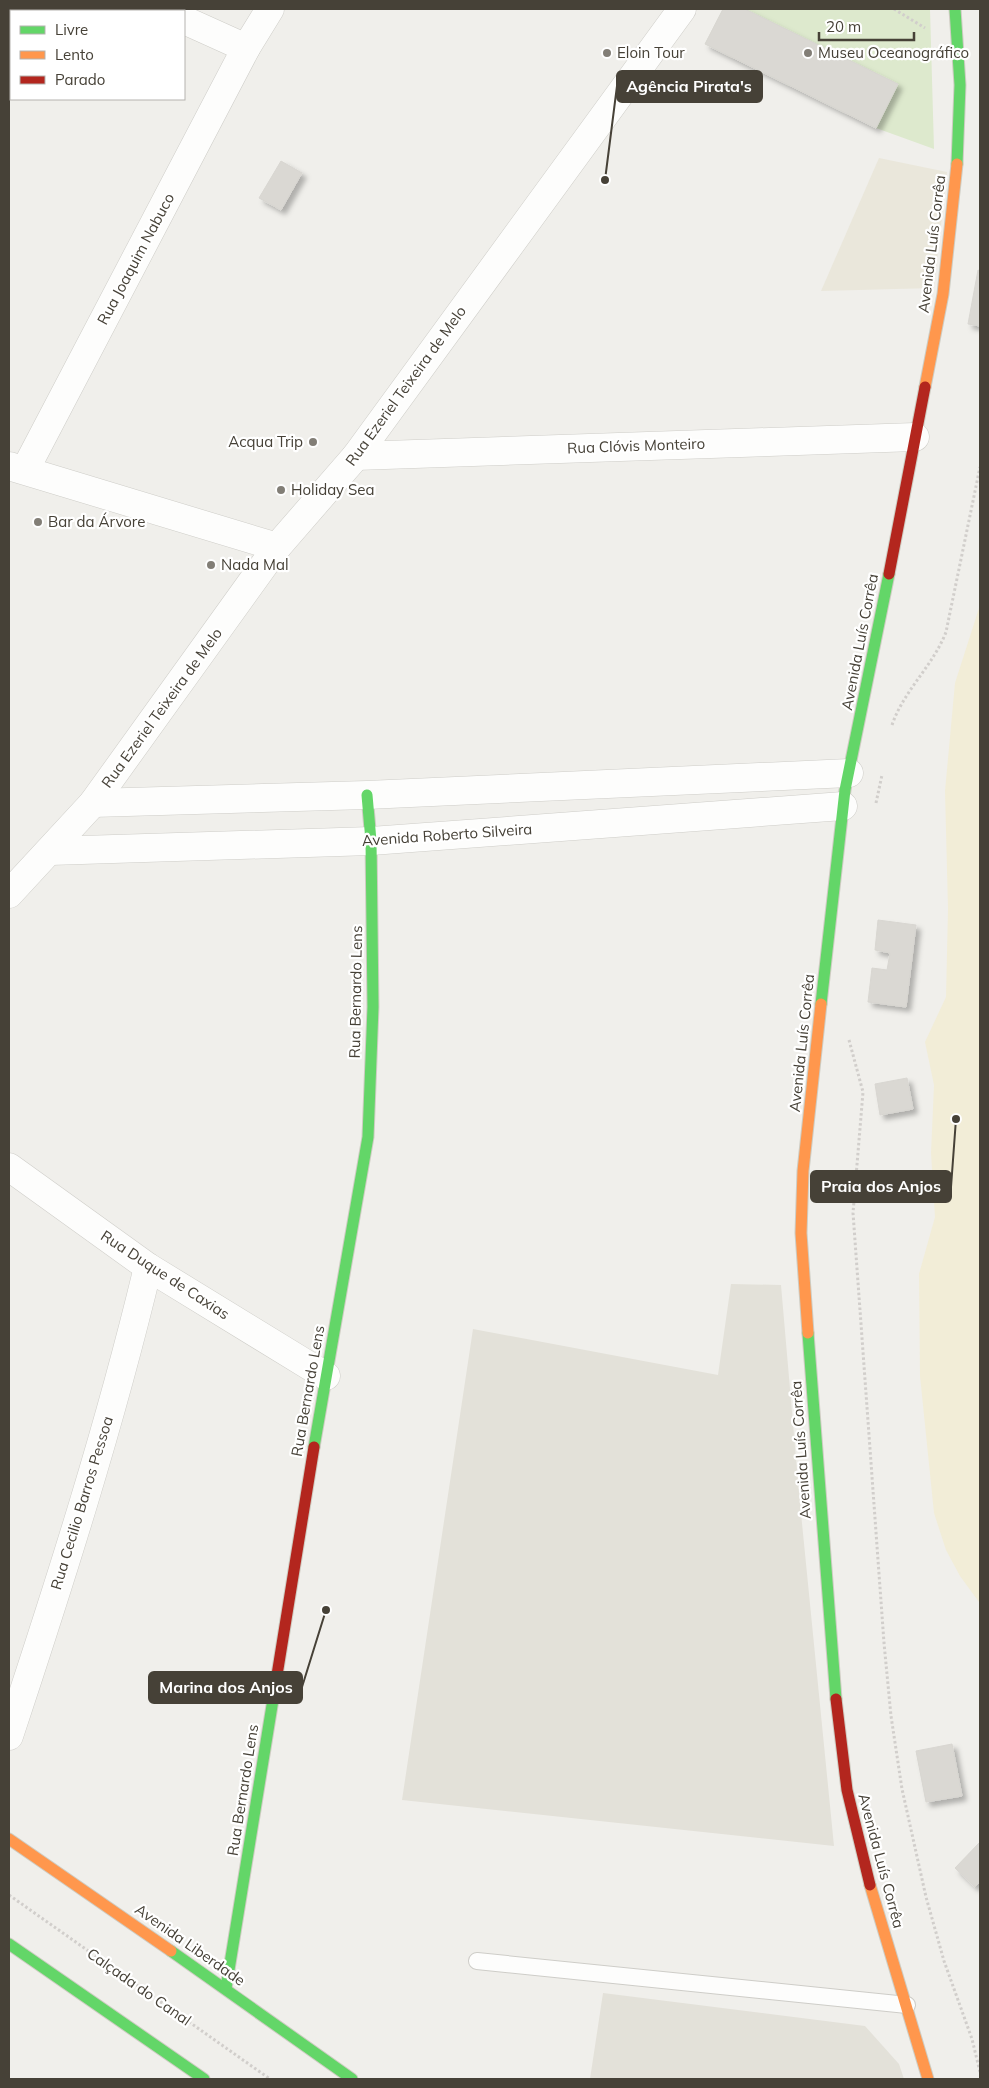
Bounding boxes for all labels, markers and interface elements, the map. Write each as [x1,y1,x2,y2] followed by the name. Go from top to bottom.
[10,10,185,100] legend
[819,10,914,42] scale bar
[826,17,861,36] text: 20 m
[55,20,88,39] text: Livre
[617,43,685,62] place label: Eloin Tour
[818,43,969,62] place label: Museu Oceanográfico
[55,45,94,64] text: Lento
[601,47,613,59] marker: Eloin Tour
[802,47,814,59] marker: Museu Oceanográfico
[55,70,105,89] text: Parado
[617,71,762,102] callout: Agência Pirata's
[626,76,752,96] text: Agência Pirata's
[914,174,949,314] street label: Avenida Luís Corrêa
[93,190,178,328] street label: Rua Joaquim Nabuco
[341,302,470,469] street label: Rua Ezeriel Teixeira de Melo
[228,432,303,451] place label: Acqua Trip
[567,434,705,457] street label: Rua Clóvis Monteiro
[307,436,319,448] marker: Acqua Trip
[291,480,375,499] place label: Holiday Sea
[275,484,287,496] marker: Holiday Sea
[48,512,145,531] place label: Bar da Árvore
[32,516,44,528] marker: Bar da Árvore
[221,555,289,574] place label: Nada Mal
[205,559,217,571] marker: Nada Mal
[837,572,882,712] street label: Avenida Luís Corrêa
[97,624,226,791] street label: Rua Ezeriel Teixeira de Melo
[361,819,533,850] street label: Avenida Roberto Silveira
[345,925,366,1059] street label: Rua Bernardo Lens
[785,973,818,1113] street label: Avenida Luís Corrêa
[811,1171,951,1202] callout: Praia dos Anjos
[821,1176,941,1196] text: Praia dos Anjos
[97,1226,233,1323] street label: Rua Duque de Caxias
[287,1324,328,1458] street label: Rua Bernardo Lens
[786,1380,815,1520] street label: Avenida Luís Corrêa
[46,1414,117,1592] street label: Rua Cecilio Barros Pessoa
[149,1672,302,1703] callout: Marina dos Anjos
[159,1677,293,1697] text: Marina dos Anjos
[223,1723,262,1857] street label: Rua Bernardo Lens
[854,1791,909,1930] street label: Avenida Luís Corrêa
[131,1899,249,1990] street label: Avenida Liberdade
[84,1944,195,2030] street label: Calçada do Canal

